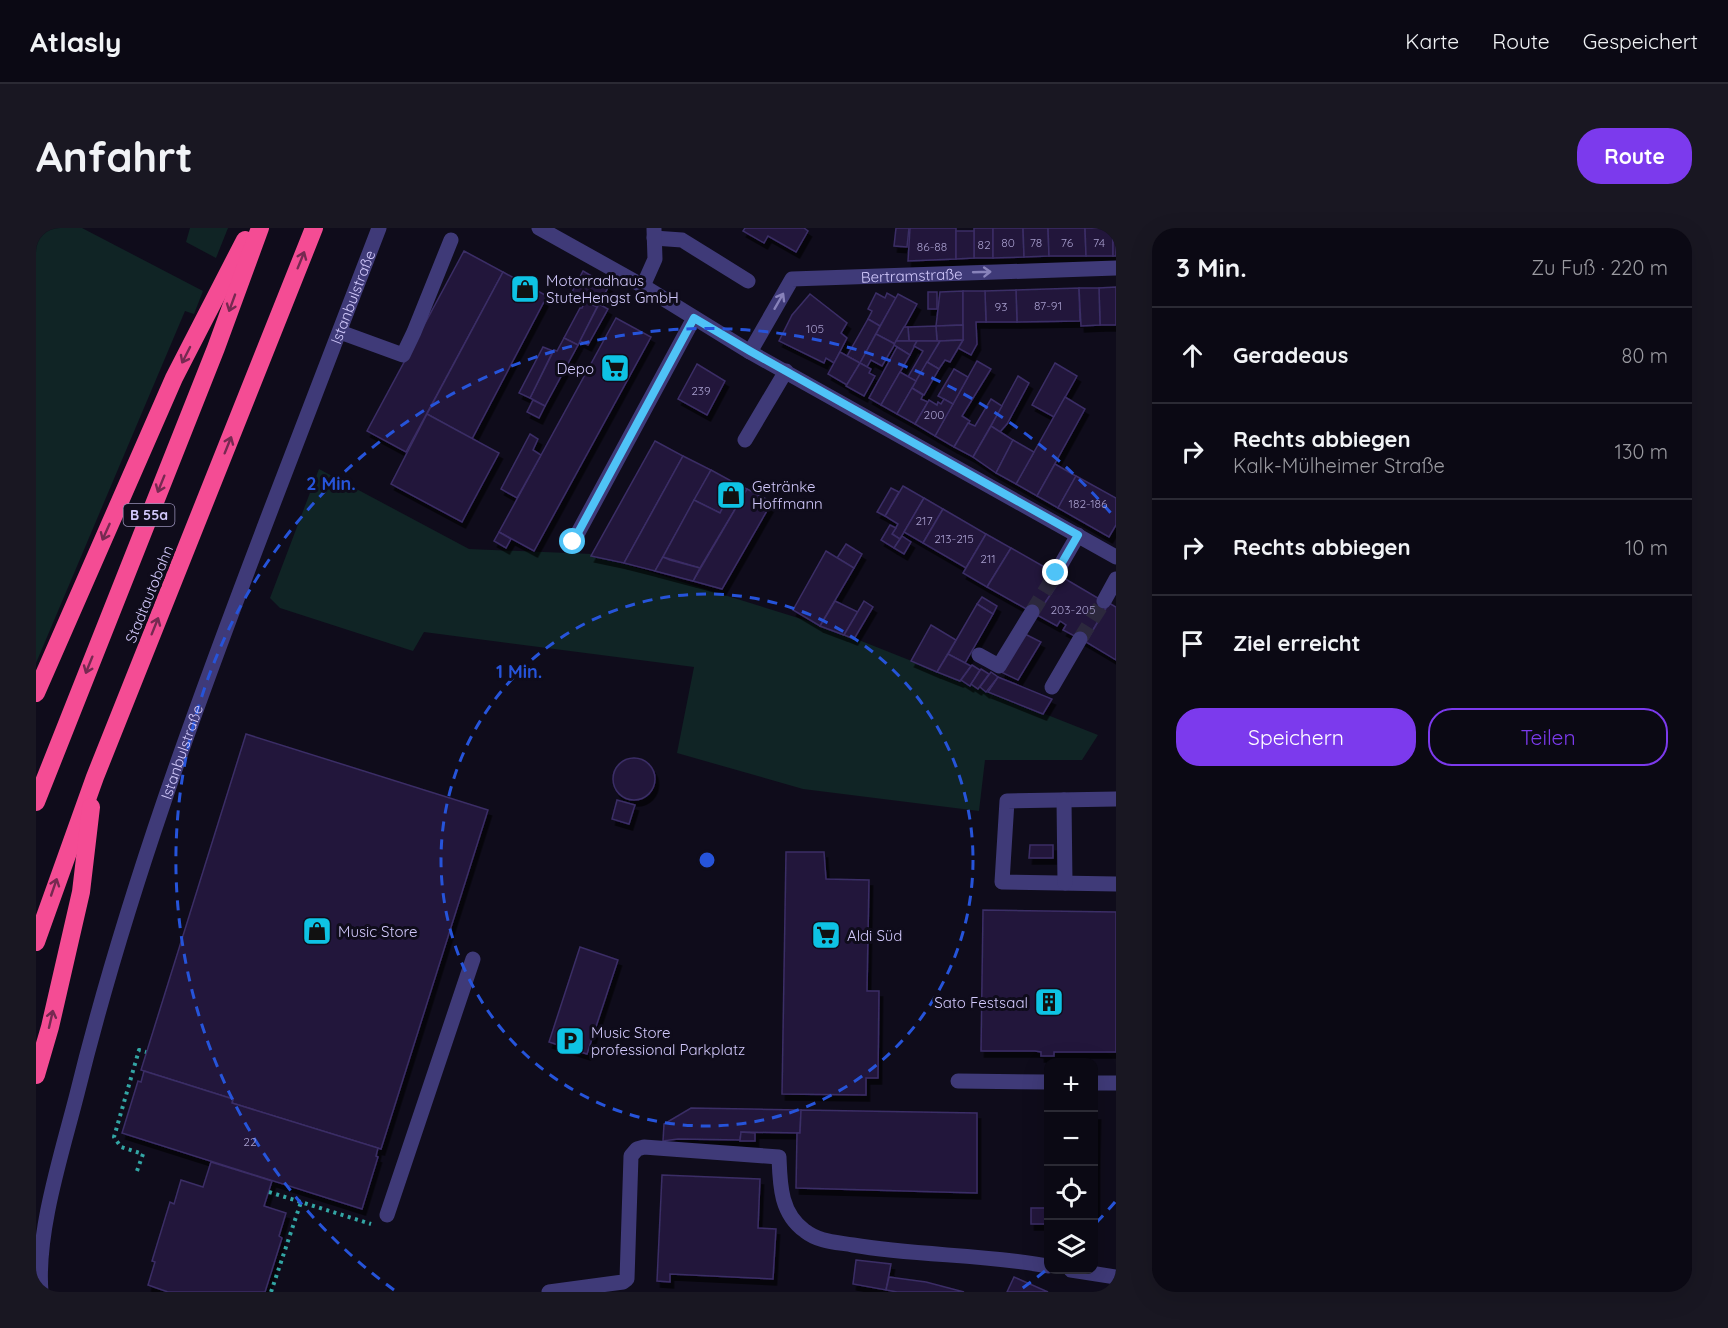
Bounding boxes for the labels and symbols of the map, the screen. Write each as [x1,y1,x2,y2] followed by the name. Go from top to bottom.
[1001,235,1015,250] house number: 80
[1030,235,1042,250] house number: 78
[1061,235,1074,250] house number: 76
[1093,235,1105,250] house number: 74
[977,237,991,252] house number: 82
[917,239,947,254] house number: 86-88
[326,247,379,347] street label: Istanbulstraße
[296,252,307,270] one-way arrow
[860,264,963,286] street label: Bertramstraße
[972,267,992,278] one-way arrow
[546,271,679,307] place label: Motorradhaus StuteHengst GmbH
[509,273,541,305] shop icon: Motorradhaus StuteHengst GmbH
[226,293,237,312] one-way arrow
[773,293,785,310] one-way arrow
[1034,298,1062,313] house number: 87-91
[995,299,1007,314] house number: 93
[806,321,824,336] house number: 105
[180,345,191,363] one-way arrow
[599,352,631,384] supermarket icon: Depo
[556,359,594,378] place label: Depo
[691,383,711,398] house number: 239
[924,407,944,422] house number: 200
[223,436,234,454] one-way arrow
[306,472,356,495] text: 2 Min.
[155,474,166,493] one-way arrow
[752,477,823,513] place label: Getränke Hoffmann
[715,479,747,511] shop icon: Getränke Hoffmann
[1068,496,1108,511] house number: 182-186
[124,504,174,526] road number: B 55a
[915,513,933,528] house number: 217
[100,523,111,541] one-way arrow
[559,528,585,554] route start
[934,531,974,546] house number: 213-215
[121,542,177,646] street label: Stadtautobahn
[980,551,996,566] house number: 211
[1042,559,1068,585] route end
[1050,602,1096,617] house number: 203-205
[150,617,161,635] one-way arrow
[83,655,94,674] one-way arrow
[496,660,542,683] text: 1 Min.
[156,702,207,802] street label: Istanbulstraße
[697,850,717,870] centre of rings
[50,878,61,896] one-way arrow
[301,915,333,947] shop icon: Music Store
[810,919,842,951] supermarket icon: Aldi Süd
[338,922,417,941] place label: Music Store
[847,926,902,945] place label: Aldi Süd
[1033,986,1065,1018] building icon: Sato Festsaal
[934,993,1028,1012] place label: Sato Festsaal
[46,1010,58,1029] one-way arrow
[591,1023,745,1059] place label: Music Store professional Parkplatz
[554,1025,586,1057] parking icon: Music Store professional Parkplatz
[243,1134,257,1149] house number: 22

